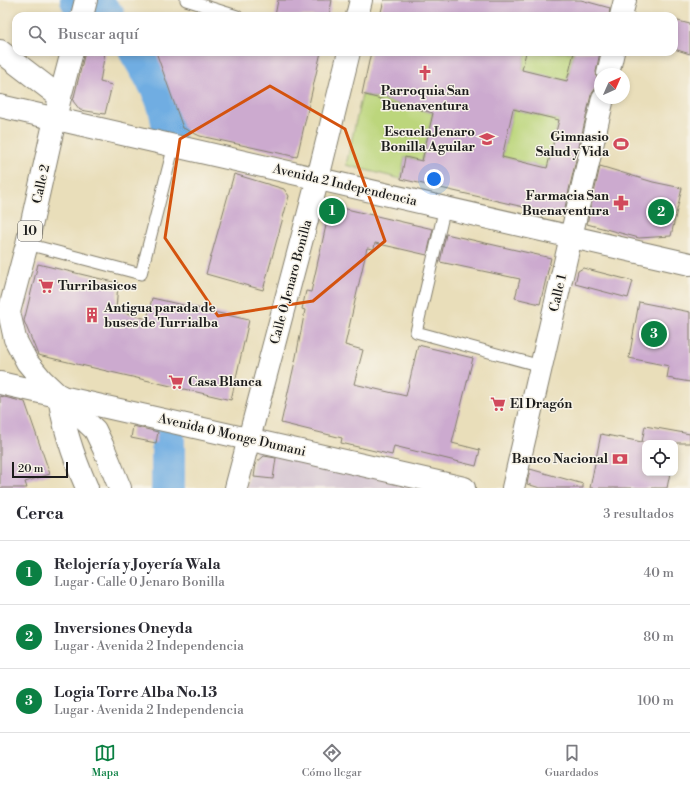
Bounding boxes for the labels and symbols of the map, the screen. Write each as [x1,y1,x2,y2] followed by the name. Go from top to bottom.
[416,64,434,82] church icon: Parroquia San Buenaventura
[594,68,630,104] north arrow
[381,83,469,114] place label: Parroquia San Buenaventura
[381,124,475,155] place label: Escuela Jenaro Bonilla Aguilar
[536,129,610,160] place label: Gimnasio Salud y Vida
[478,130,496,148] school or university icon: Escuela Jenaro Bonilla Aguilar
[612,135,630,153] sports icon: Gimnasio Salud y Vida
[270,160,419,209] street label: Avenida 2 Independencia
[29,163,53,205] street label: Calle 2
[424,169,444,189] your location
[522,188,610,219] place label: Farmacia San Buenaventura
[612,194,630,212] pharmacy icon: Farmacia San Buenaventura
[319,196,345,226] pin: 1
[648,197,674,227] pin: 2
[267,218,315,346] street label: Calle 0 Jenaro Bonilla
[18,221,42,241] road number: 10
[546,272,570,313] street label: Calle 1
[37,277,55,295] supermarket icon: Turribasicos
[58,278,137,294] place label: Turribasicos
[103,300,219,331] place label: Antigua parada de buses de Turrialba
[83,306,101,324] building icon: Antigua parada de buses de Turrialba
[641,319,667,349] pin: 3
[167,373,185,391] supermarket icon: Casa Blanca
[188,374,263,390] place label: Casa Blanca
[489,395,507,413] supermarket icon: El Dragón
[510,396,572,412] place label: El Dragón
[156,410,307,460] street label: Avenida 0 Monge Dumani
[611,450,629,468] bank icon: Banco Nacional
[512,451,609,467] place label: Banco Nacional
[12,460,68,479] scale bar

